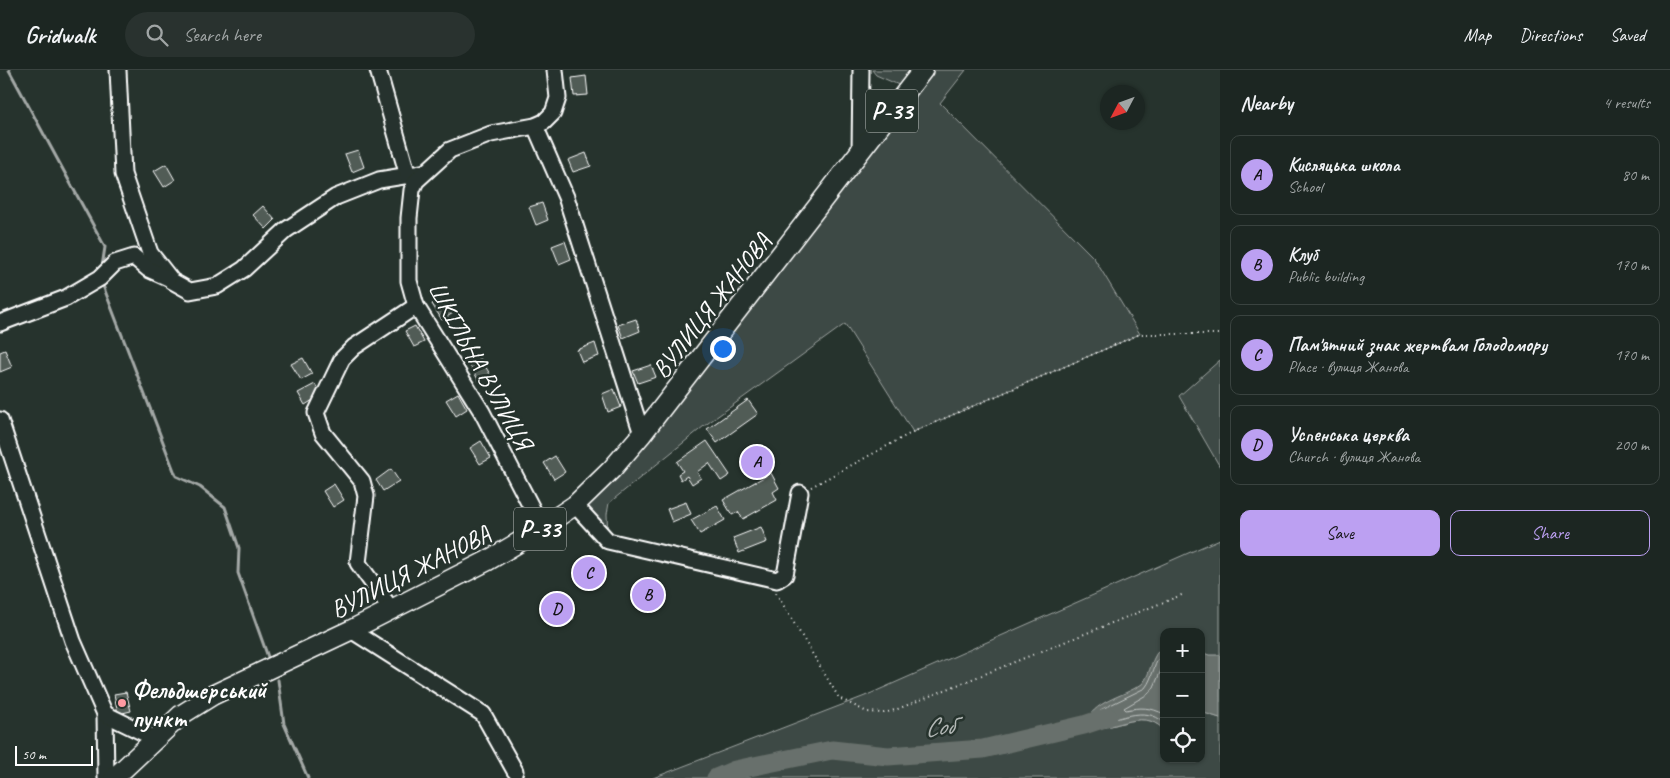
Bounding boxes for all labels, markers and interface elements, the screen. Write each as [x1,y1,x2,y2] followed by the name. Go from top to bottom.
[125,12,475,57] search box
[25,20,95,50] text: Gridwalk
[143,21,171,49] icon: search
[183,23,261,47] text: Search here
[1464,24,1491,46] text: Map
[1519,24,1582,46] text: Directions
[1610,24,1645,46] text: Saved
[1100,85,1145,130] north arrow
[866,89,918,132] road number: Р-33
[1240,90,1293,116] text: Nearby
[1603,93,1650,113] text: 4 results
[1288,153,1400,177] text: Кисляцька школа
[1253,165,1261,185] text: A
[1622,165,1649,185] text: 80 m
[1288,177,1322,197] text: School
[645,226,779,385] street label: ВУЛИЦЯ ЖАНОВА
[1288,243,1317,267] text: Клуб
[1253,255,1261,275] text: B
[1615,255,1649,275] text: 170 m
[1288,267,1364,287] text: Public building
[421,276,542,459] street label: ШКІЛЬНА ВУЛИЦЯ
[1288,333,1548,357] text: Пам'ятний знак жертвам Голодомору
[710,336,736,362] your location
[1253,345,1261,365] text: C
[1615,345,1649,365] text: 170 m
[1288,357,1408,377] text: Place · вулиця Жанова
[1288,423,1409,447] text: Успенська церква
[1252,435,1262,455] text: D
[1615,435,1649,455] text: 200 m
[741,443,773,481] pin: A
[1288,447,1420,467] text: Church · вулиця Жанова
[514,508,566,550] road number: Р-33
[1240,510,1440,556] button: Save
[1450,510,1650,556] button: Share
[325,518,496,626] street label: ВУЛИЦЯ ЖАНОВА
[573,554,605,592] pin: C
[632,576,664,614] pin: B
[541,590,573,628] pin: D
[1160,628,1205,763] map controls
[1160,628,1205,673] button: +
[1160,673,1205,718] button: −
[132,674,269,735] place label: Фельдшерський пункт
[116,697,128,709] marker: Фельдшерський пункт
[923,708,966,744] water label: Соб
[1160,718,1205,763] button: locate
[15,743,92,766] scale bar
[22,746,46,763] text: 50 m

